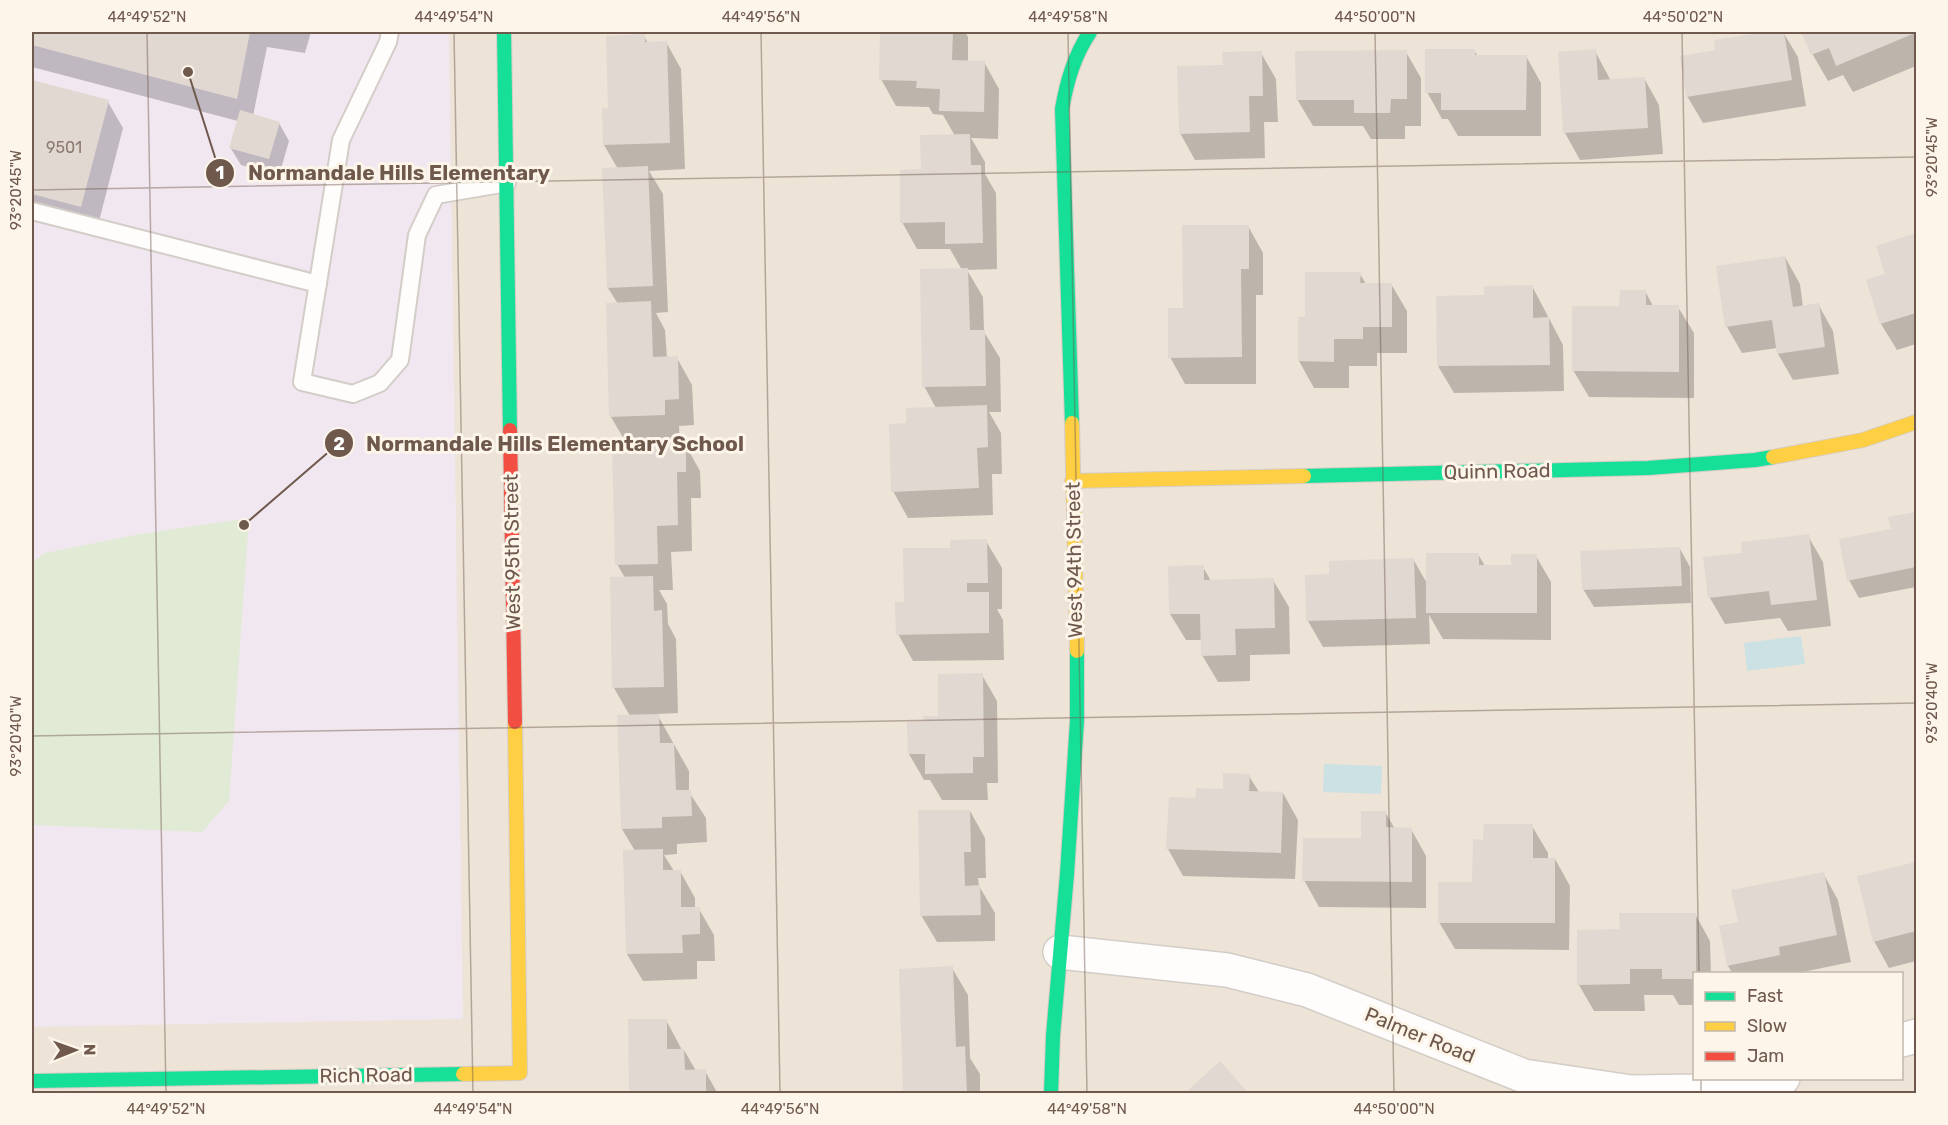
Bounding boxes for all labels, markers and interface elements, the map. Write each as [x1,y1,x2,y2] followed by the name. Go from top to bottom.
[108,8,186,26] text: 44°49'52"N
[414,8,494,26] text: 44°49'54"N
[722,8,800,26] text: 44°49'56"N
[1028,8,1108,26] text: 44°49'58"N
[1334,8,1416,26] text: 44°50'00"N
[1643,8,1723,26] text: 44°50'02"N
[1923,117,1941,197] text: 93°20'45"W
[46,138,82,157] house number: 9501
[7,150,25,230] text: 93°20'45"W
[205,153,562,192] callout: Normandale Hills Elementary
[248,160,551,185] text: Normandale Hills Elementary
[216,162,224,184] text: 1
[324,424,756,463] callout: Normandale Hills Elementary School
[366,431,744,456] text: Normandale Hills Elementary School
[333,433,345,455] text: 2
[1443,458,1551,484] street label: Quinn Road
[499,474,525,630] street label: West 95th Street
[1061,481,1087,638] street label: West 94th Street
[1923,663,1941,743] text: 93°20'40"W
[7,696,25,776] text: 93°20'40"W
[1693,972,1903,1080] legend
[1747,985,1783,1007] text: Fast
[1361,1002,1479,1068] street label: Palmer Road
[1747,1015,1787,1037] text: Slow
[45,1020,105,1080] north arrow
[80,1044,99,1056] text: N
[1747,1045,1784,1067] text: Jam
[319,1062,413,1088] street label: Rich Road
[127,1100,205,1118] text: 44°49'52"N
[433,1100,513,1118] text: 44°49'54"N
[741,1100,819,1118] text: 44°49'56"N
[1047,1100,1127,1118] text: 44°49'58"N
[1353,1100,1435,1118] text: 44°50'00"N

